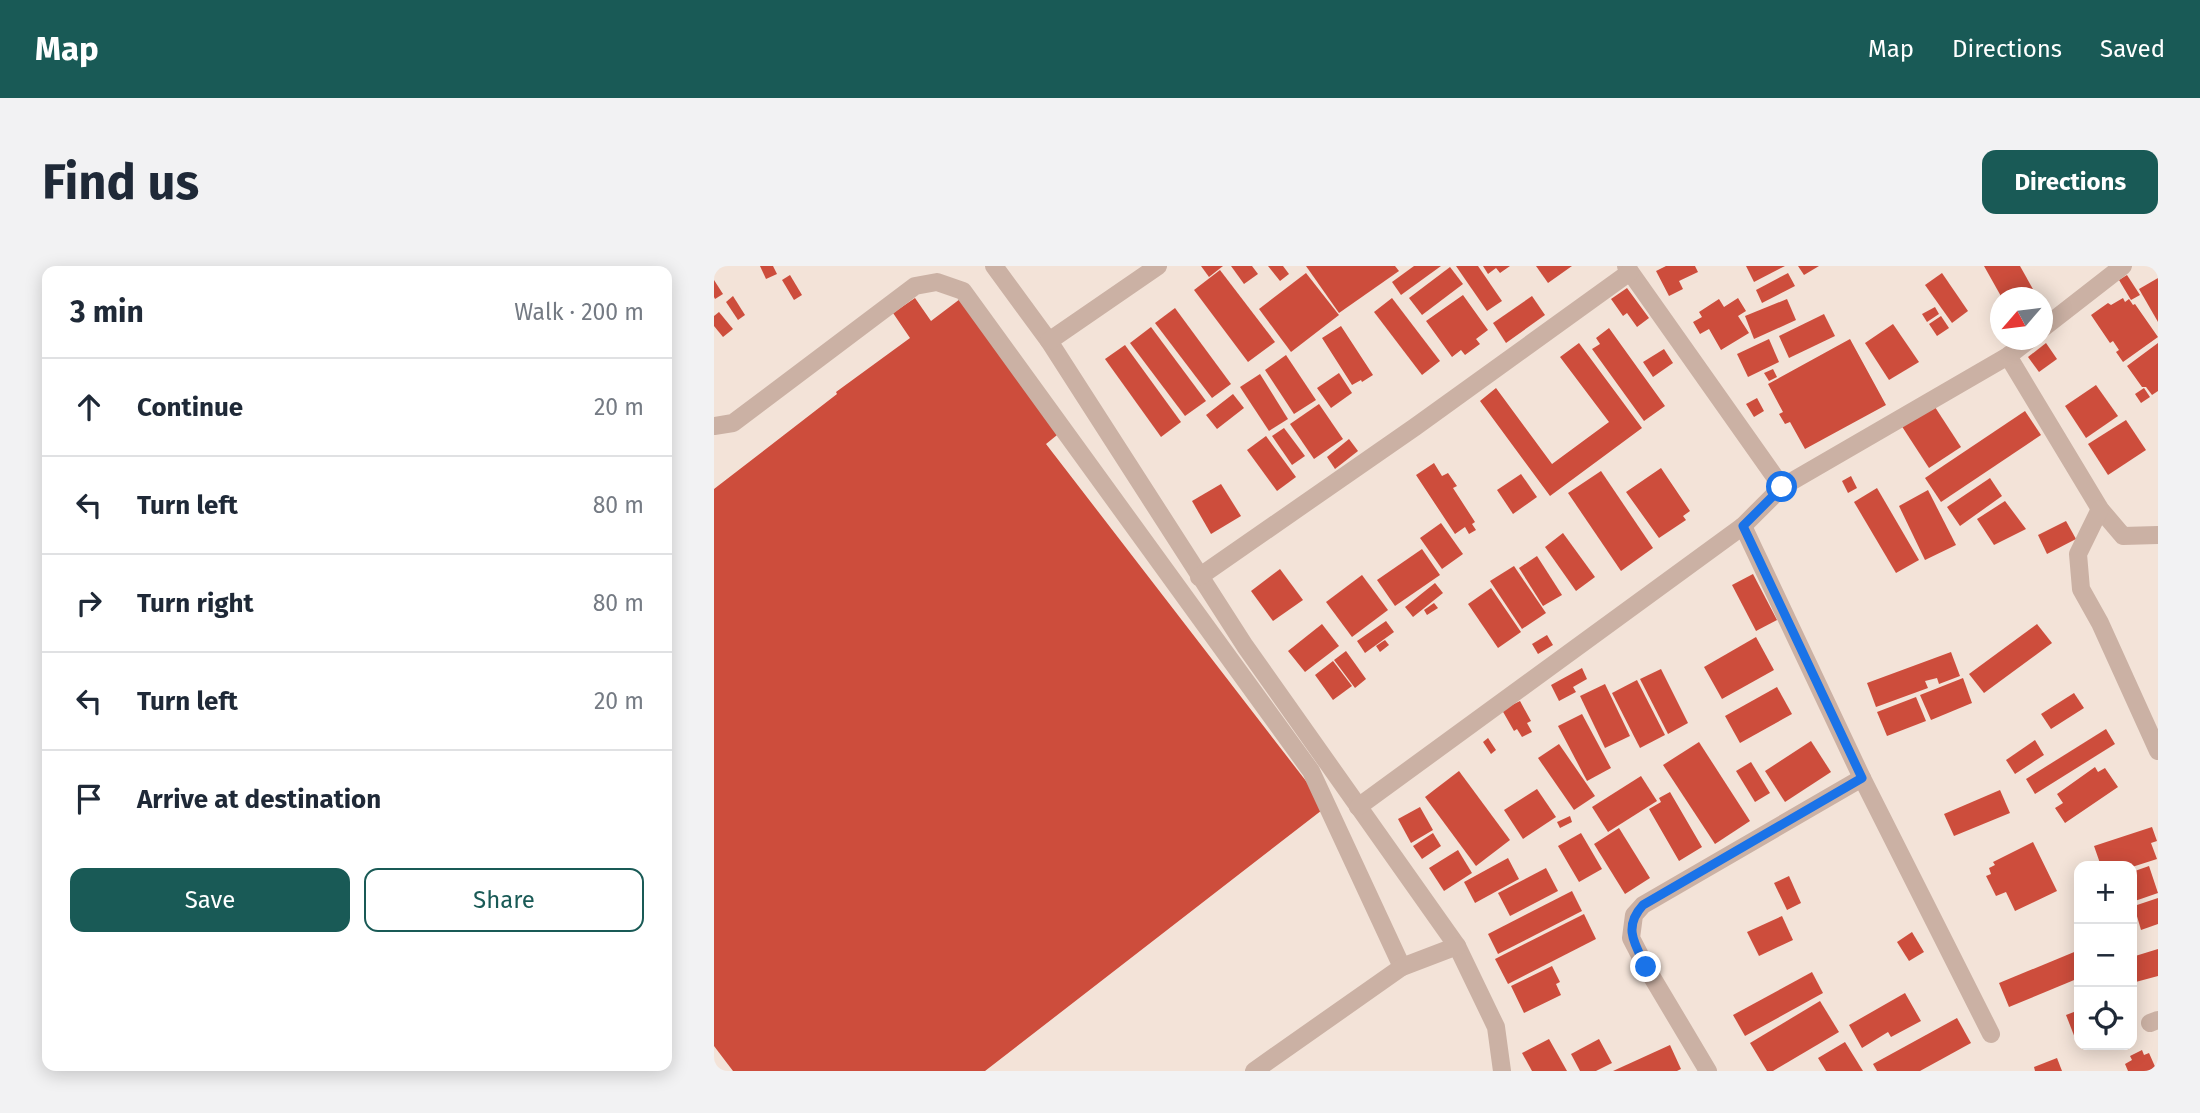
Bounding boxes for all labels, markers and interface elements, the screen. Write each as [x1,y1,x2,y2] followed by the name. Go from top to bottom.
[35,29,99,69] text: Map
[1868,35,1914,63] text: Map
[1952,35,2062,63] text: Directions
[2100,35,2165,63] text: Saved
[1982,150,2158,214] button: Directions
[42,153,199,212] text: Find us
[1990,287,2053,350] north arrow
[70,294,144,330] text: 3 min
[514,298,644,326] text: Walk · 200 m
[70,388,108,426] icon: ahead
[137,392,243,423] text: Continue
[594,393,644,421] text: 20 m
[1766,471,1797,502] route start
[70,486,108,524] icon: left
[137,490,238,521] text: Turn left
[593,491,644,519] text: 80 m
[70,584,108,622] icon: right
[137,588,254,619] text: Turn right
[593,589,644,617] text: 80 m
[70,682,108,720] icon: left
[137,686,238,717] text: Turn left
[594,687,644,715] text: 20 m
[70,780,108,818] icon: arrive
[137,784,381,815] text: Arrive at destination
[2074,861,2137,1050] map controls
[2074,861,2137,924] button: +
[70,868,350,932] button: Save
[364,868,644,932] button: Share
[2074,924,2137,987] button: −
[1630,951,1661,982] route end
[2074,987,2137,1050] button: locate

